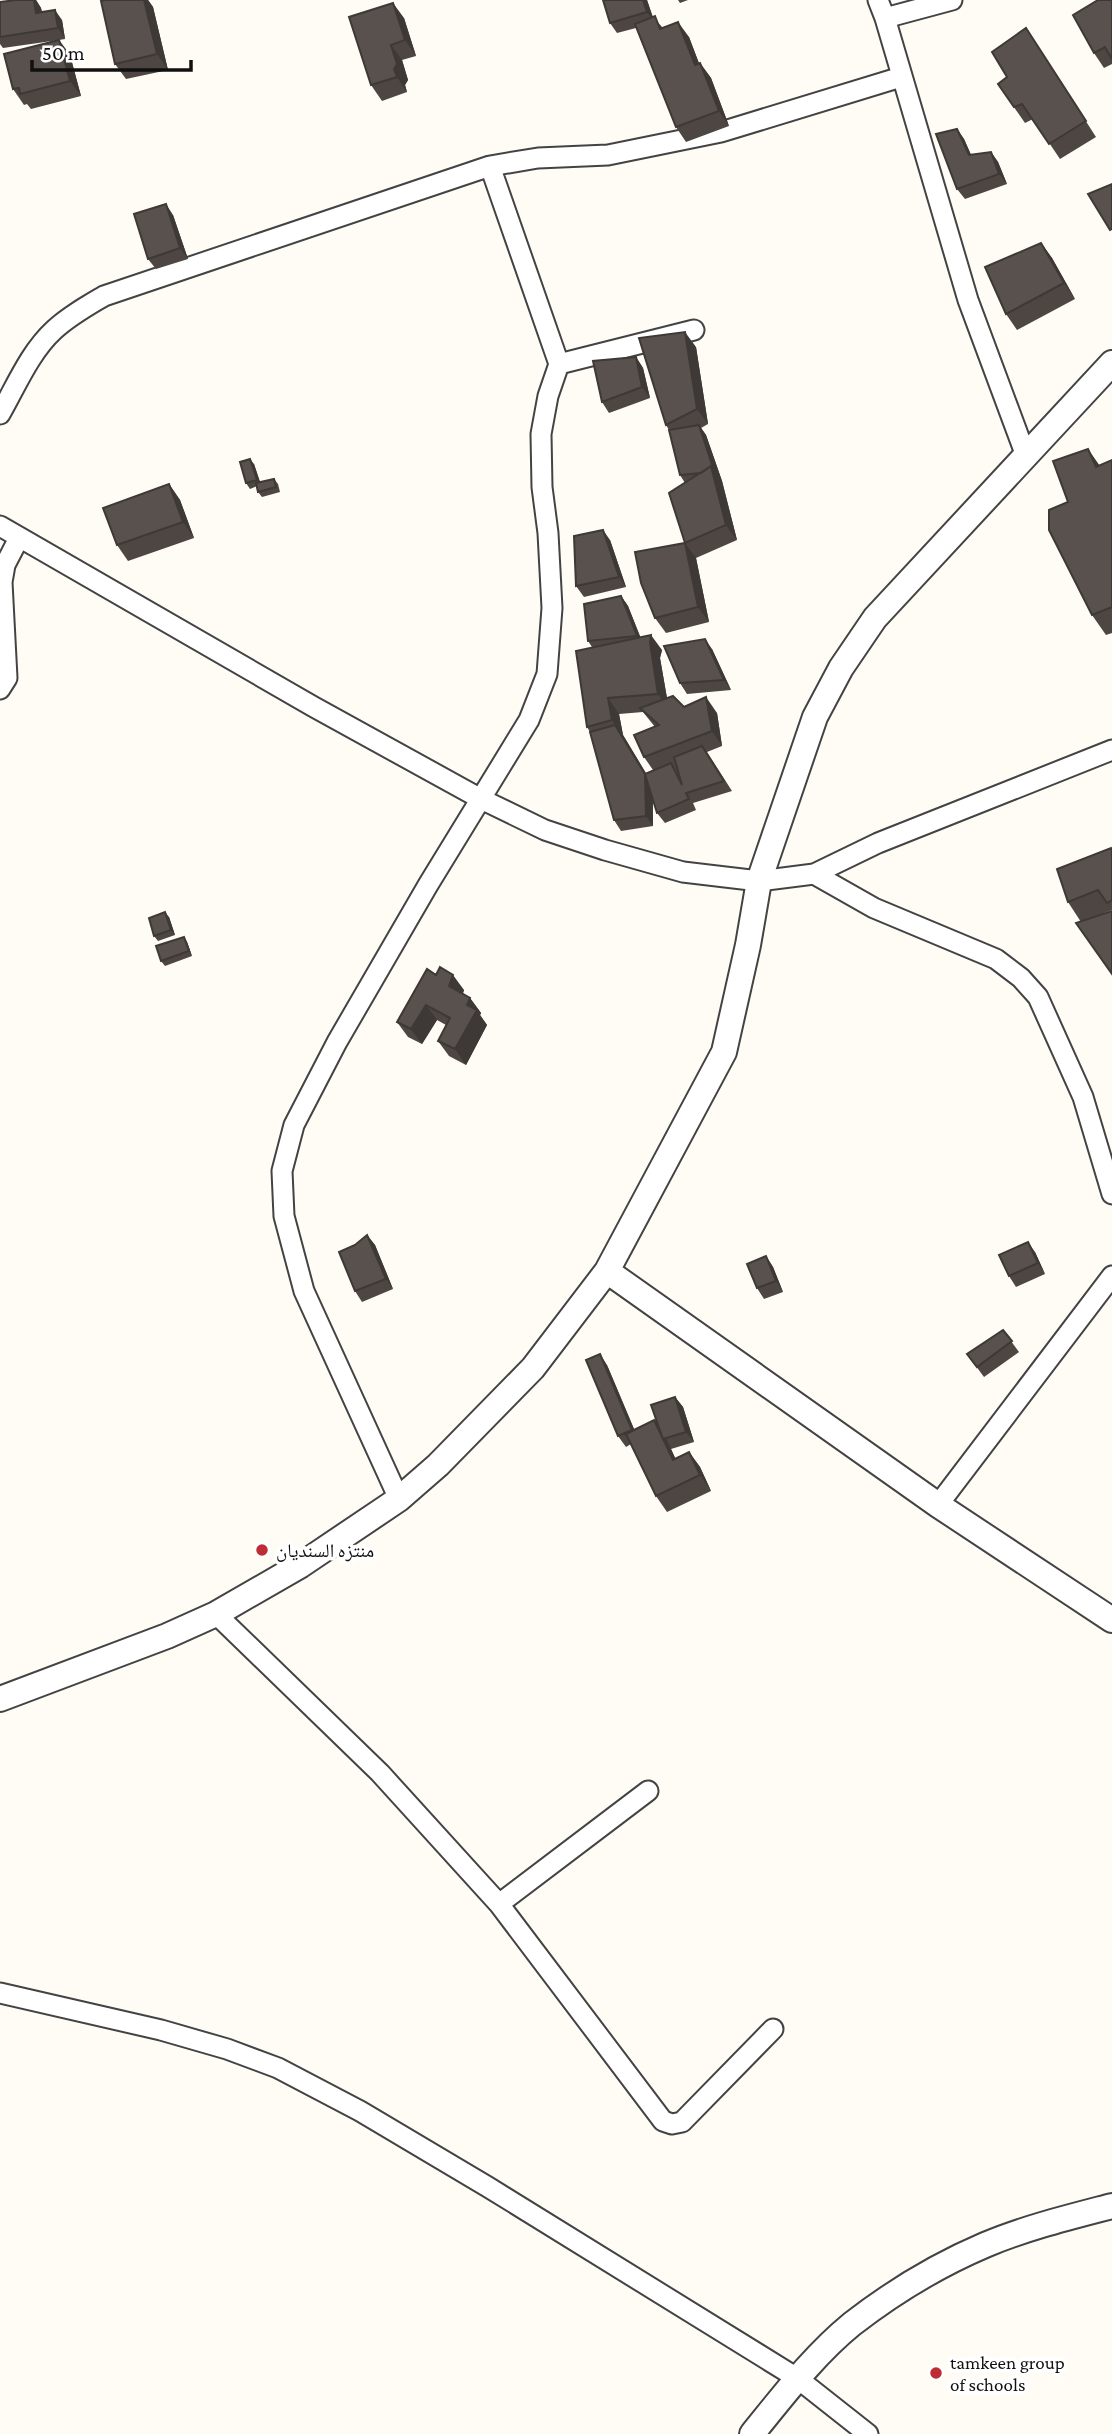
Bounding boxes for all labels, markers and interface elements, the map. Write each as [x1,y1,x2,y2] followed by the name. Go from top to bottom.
[32,28,191,72] scale bar
[42,41,85,65] text: 50 m
[276,1540,374,1562] place label: منتزه السنديان
[254,1542,270,1558] marker: منتزه السنديان
[950,2352,1065,2395] place label: tamkeen group of schools
[928,2365,944,2381] marker: tamkeen group of schools

